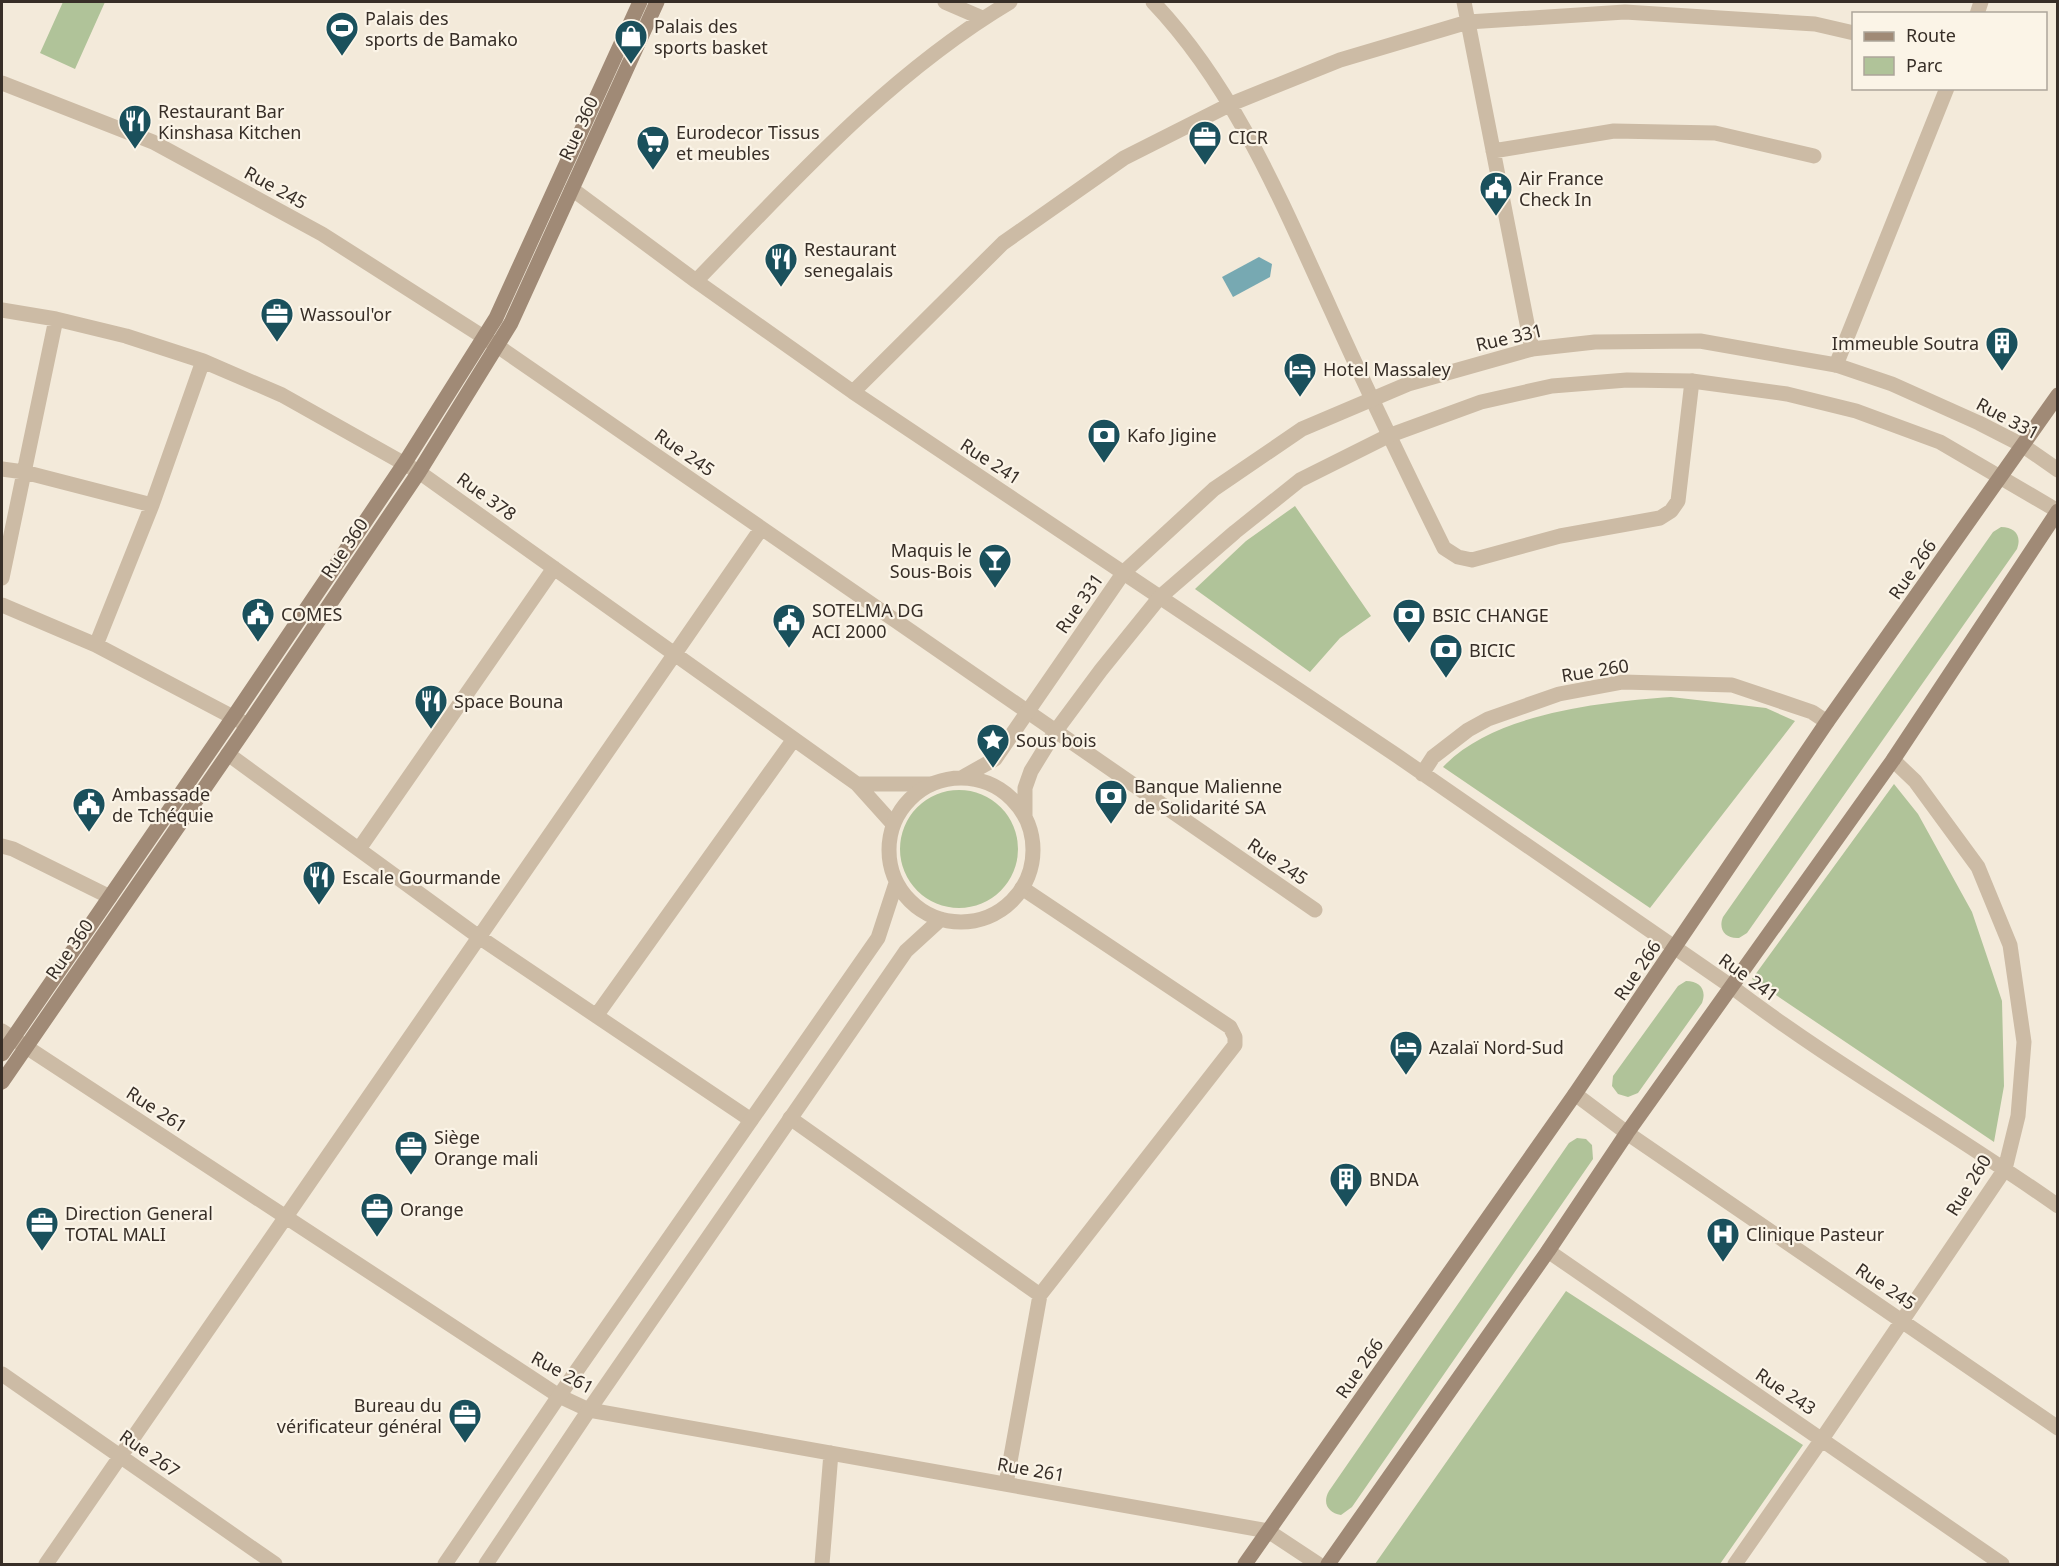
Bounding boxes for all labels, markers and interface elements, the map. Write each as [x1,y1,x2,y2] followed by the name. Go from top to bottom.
[365,6,518,51] place label: Palais des sports de Bamako
[324,10,360,57] sports icon: Palais des sports de Bamako
[1852,12,2047,90] legend
[654,14,768,59] place label: Palais des sports basket
[613,18,649,65] shop icon: Palais des sports basket
[1906,23,1956,47] text: Route
[1906,53,1943,77] text: Parc
[553,92,603,164] street label: Rue 360
[158,99,301,144] place label: Restaurant Bar Kinshasa Kitchen
[117,103,153,150] restaurant icon: Restaurant Bar Kinshasa Kitchen
[1187,119,1223,166] office icon: CICR
[676,120,820,165] place label: Eurodecor Tissus et meubles
[635,124,671,171] supermarket icon: Eurodecor Tissus et meubles
[1228,125,1268,149] place label: CICR
[240,160,312,214] street label: Rue 245
[1519,166,1604,211] place label: Air France Check In
[1478,170,1514,217] public building icon: Air France Check In
[804,237,897,282] place label: Restaurant senegalais
[763,241,799,288] restaurant icon: Restaurant senegalais
[259,296,295,343] office icon: Wassoul'or
[300,302,392,326] place label: Wassoul'or
[1473,318,1545,356] street label: Rue 331
[1984,325,2020,372] building icon: Immeuble Soutra
[1832,331,1979,355] place label: Immeuble Soutra
[1282,351,1318,398] hotel icon: Hotel Massaley
[1323,357,1451,381] place label: Hotel Massaley
[1972,391,2044,445] street label: Rue 331
[1086,417,1122,464] bank icon: Kafo Jigine
[650,423,720,481] street label: Rue 245
[1127,423,1217,447] place label: Kafo Jigine
[956,432,1026,490] street label: Rue 241
[452,466,522,526] street label: Rue 378
[315,513,373,583] street label: Rue 360
[1883,534,1941,604] street label: Rue 266
[890,538,972,583] place label: Maquis le Sous-Bois
[977,542,1013,589] bar icon: Maquis le Sous-Bois
[1050,568,1108,638] street label: Rue 331
[240,596,276,643] public building icon: COMES
[1391,597,1427,644] bank icon: BSIC CHANGE
[812,598,924,643] place label: SOTELMA DG ACI 2000
[281,602,342,626] place label: COMES
[771,602,807,649] public building icon: SOTELMA DG ACI 2000
[1432,603,1549,627] place label: BSIC CHANGE
[1428,632,1464,679] bank icon: BICIC
[1469,638,1516,662] place label: BICIC
[1560,653,1630,687] street label: Rue 260
[413,683,449,730] restaurant icon: Space Bouna
[454,689,563,713] place label: Space Bouna
[975,722,1011,769] place icon: Sous bois
[1016,728,1096,752] place label: Sous bois
[1134,774,1282,819] place label: Banque Malienne de Solidarité SA
[1093,778,1129,825] bank icon: Banque Malienne de Solidarité SA
[112,782,214,827] place label: Ambassade de Tchéquie
[71,786,107,833] public building icon: Ambassade de Tchéquie
[1243,832,1313,890] street label: Rue 245
[301,859,337,906] restaurant icon: Escale Gourmande
[342,865,501,889] place label: Escale Gourmande
[40,914,98,984] street label: Rue 360
[1608,935,1666,1005] street label: Rue 266
[1714,947,1784,1007] street label: Rue 241
[1388,1029,1424,1076] hotel icon: Azalaï Nord-Sud
[1429,1035,1564,1059] place label: Azalaï Nord-Sud
[122,1080,192,1138] street label: Rue 261
[434,1125,538,1170] place label: Siège Orange mali
[393,1129,429,1176] office icon: Siège Orange mali
[1940,1150,1996,1220] street label: Rue 260
[1328,1161,1364,1208] building icon: BNDA
[1369,1167,1419,1191] place label: BNDA
[359,1191,395,1238] office icon: Orange
[400,1197,464,1221] place label: Orange
[65,1201,213,1246] place label: Direction General TOTAL MALI
[24,1205,60,1252] office icon: Direction General TOTAL MALI
[1705,1216,1741,1263] hospital icon: Clinique Pasteur
[1746,1222,1885,1246] place label: Clinique Pasteur
[1851,1257,1921,1315] street label: Rue 245
[1330,1333,1388,1403] street label: Rue 266
[527,1345,599,1399] street label: Rue 261
[1751,1362,1821,1420] street label: Rue 243
[277,1393,442,1438] place label: Bureau du vérificateur général
[447,1397,483,1444] office icon: Bureau du vérificateur général
[115,1424,185,1482] street label: Rue 267
[995,1451,1067,1487] street label: Rue 261

